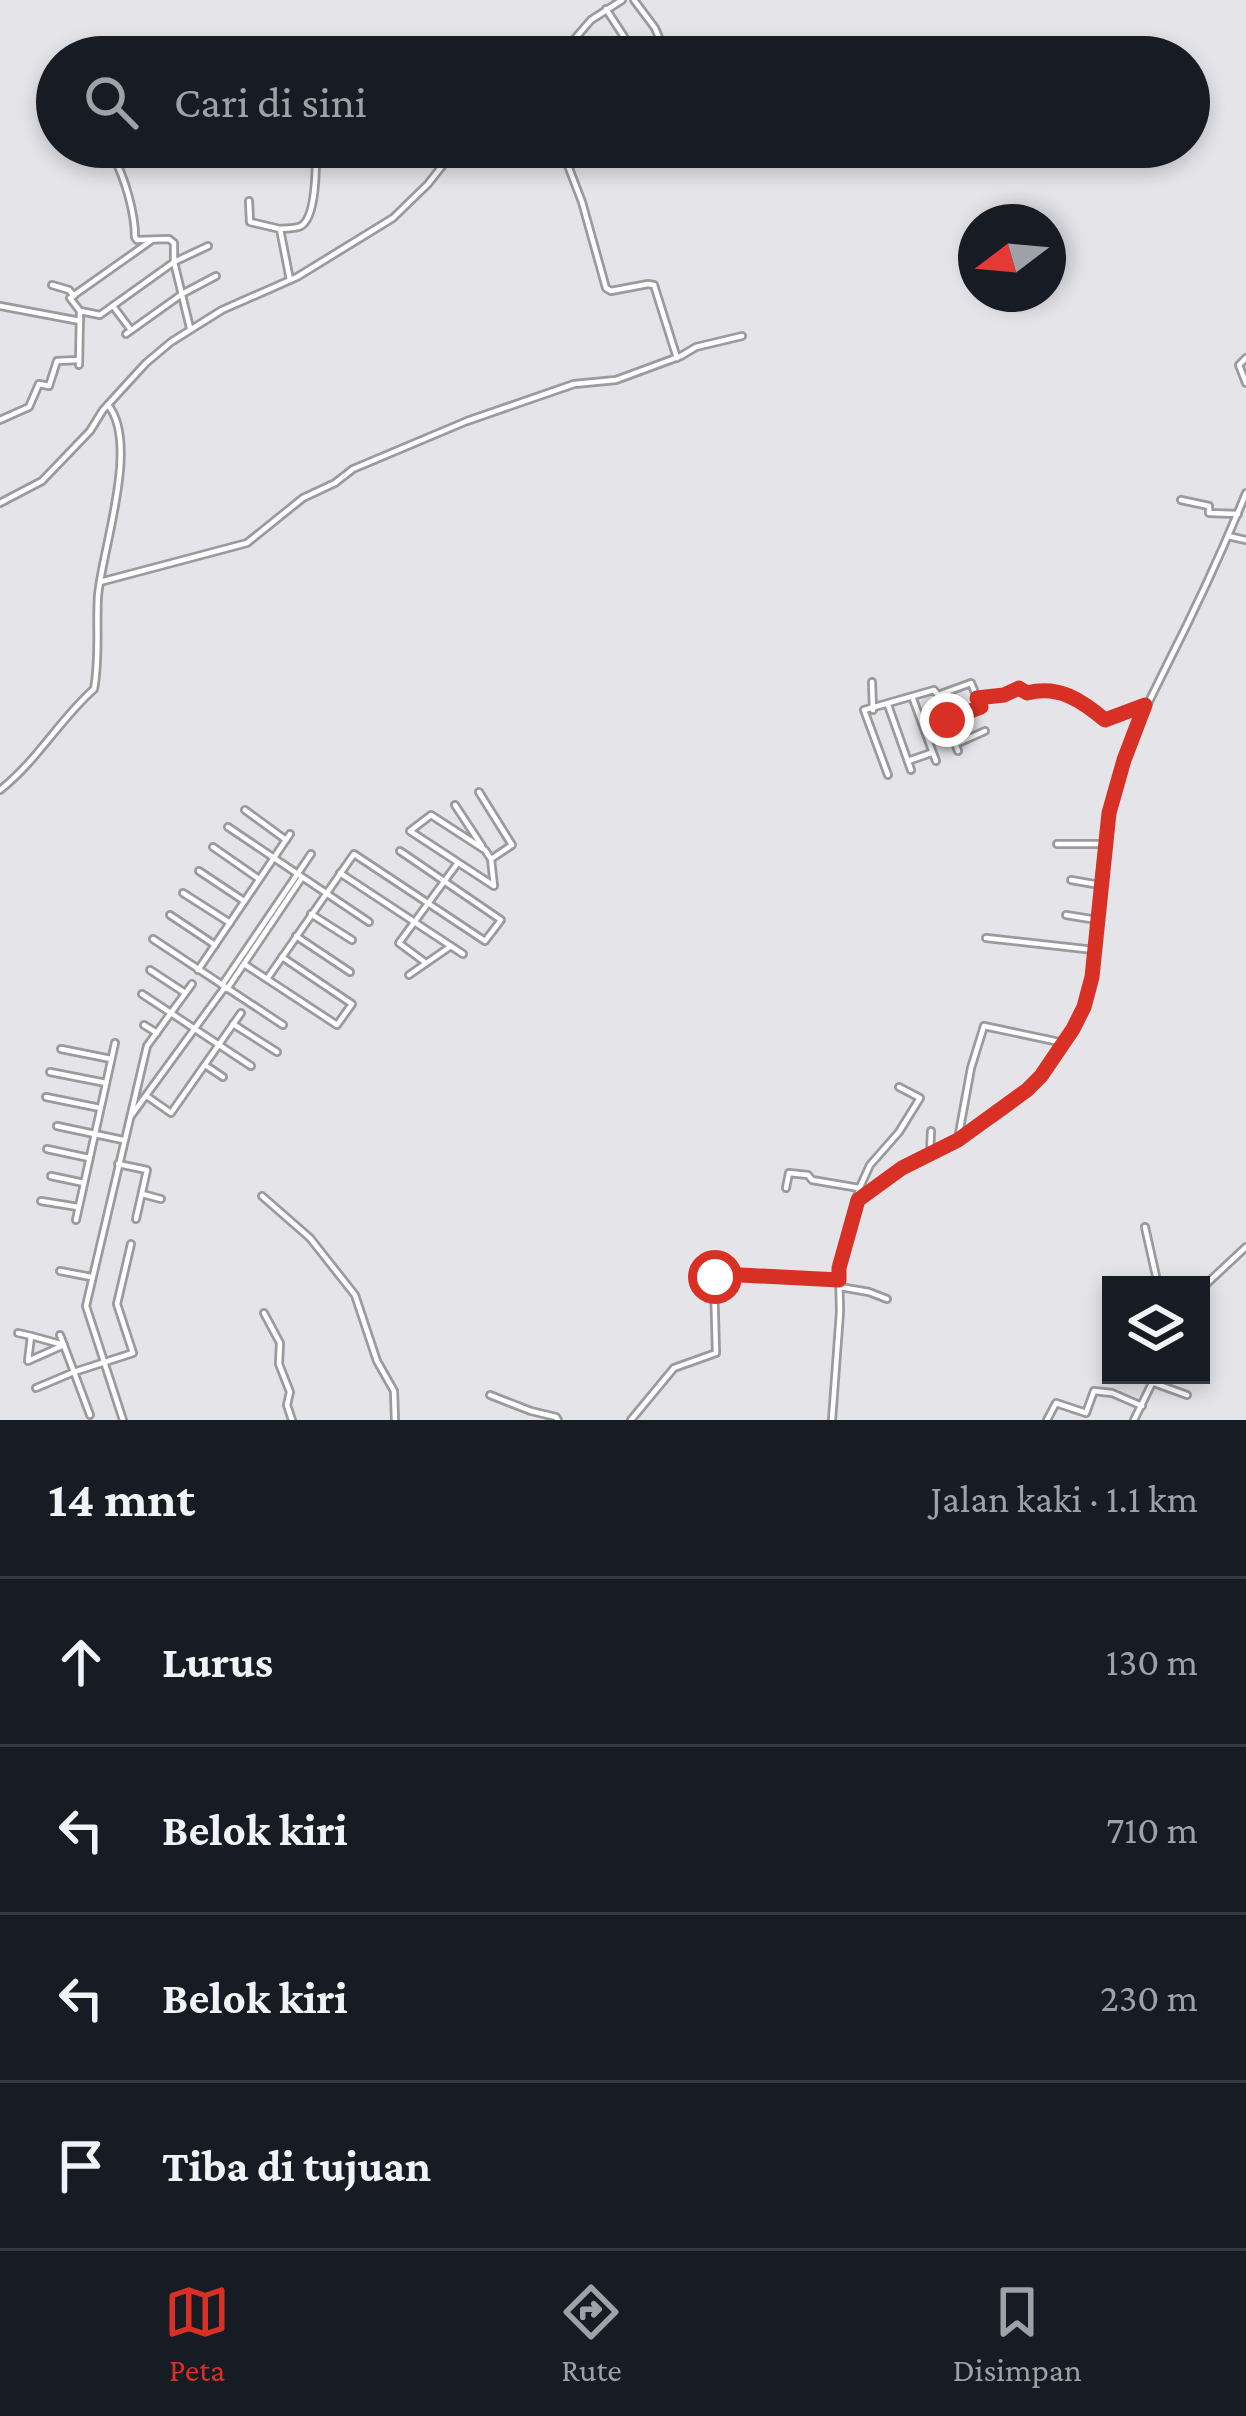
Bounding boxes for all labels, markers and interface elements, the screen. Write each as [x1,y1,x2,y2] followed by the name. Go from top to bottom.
[36,36,1210,168] search box
[78,69,144,135] icon: search
[174,77,367,127] text: Cari di sini
[958,204,1066,312] north arrow
[920,693,974,747] route end
[688,1250,742,1304] route start
[1102,1276,1210,1384] map controls
[1102,1276,1210,1384] button: layers
[48,1470,195,1527] text: 14 mnt
[930,1477,1198,1520] text: Jalan kaki · 1.1 km
[48,1629,114,1695] icon: ahead
[162,1637,273,1687] text: Lurus
[1106,1640,1198,1683] text: 130 m
[48,1797,114,1863] icon: left
[162,1805,348,1855] text: Belok kiri
[1106,1808,1198,1851] text: 710 m
[48,1965,114,2031] icon: left
[162,1973,348,2023] text: Belok kiri
[1100,1976,1198,2019] text: 230 m
[48,2133,114,2199] icon: arrive
[162,2141,431,2191] text: Tiba di tujuan
[164,2279,230,2388] tab: Peta
[558,2279,624,2388] tab: Rute
[953,2279,1082,2388] tab: Disimpan

